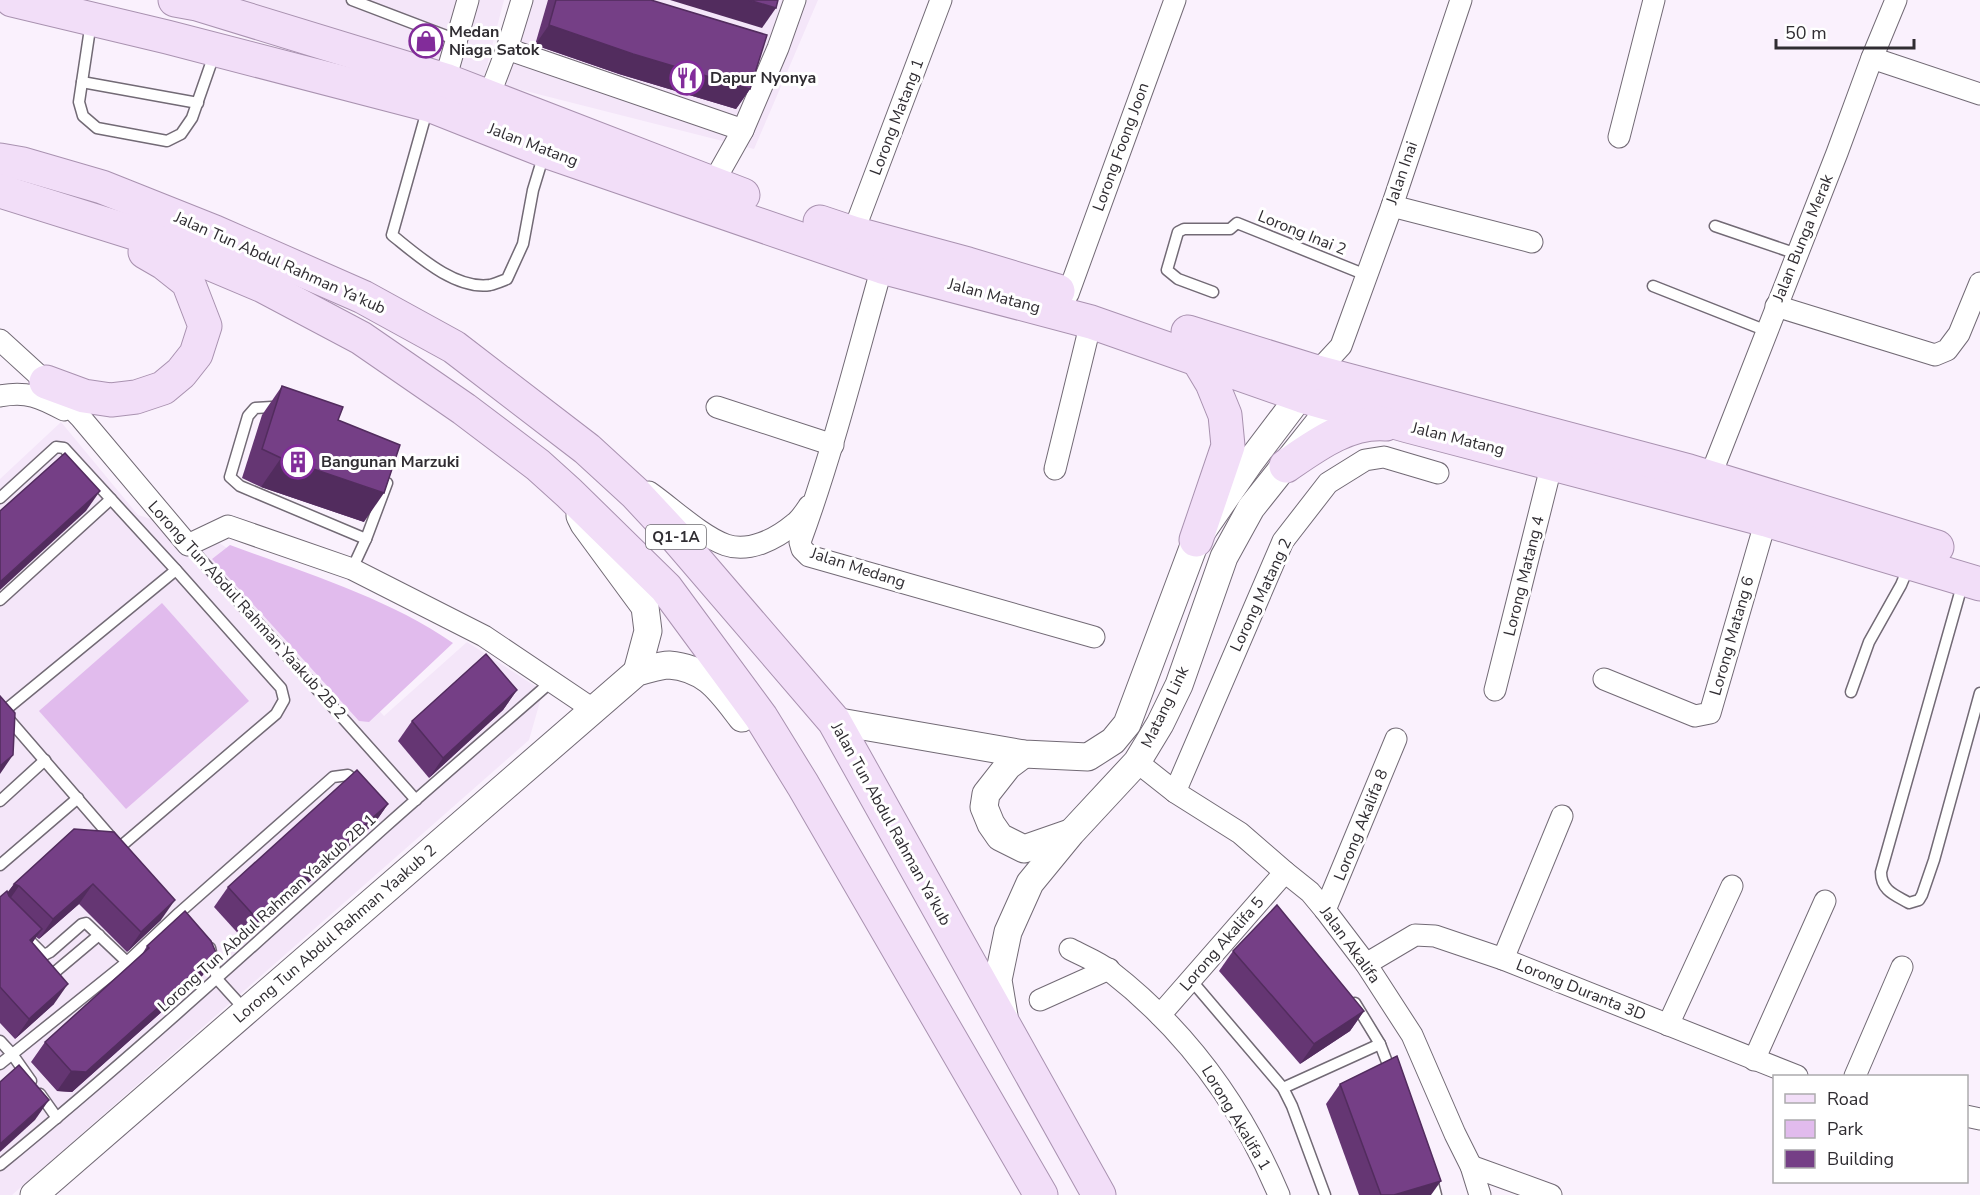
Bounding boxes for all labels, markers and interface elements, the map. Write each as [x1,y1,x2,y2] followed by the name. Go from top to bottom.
[1776,12,1914,50] scale bar
[449,21,540,61] place label: Medan Niaga Satok
[1785,21,1827,45] text: 50 m
[408,23,444,59] shop icon: Medan Niaga Satok
[865,56,929,178] street label: Lorong Matang 1
[669,60,705,96] restaurant icon: Dapur Nyonya
[710,67,816,89] place label: Dapur Nyonya
[1087,80,1155,214] street label: Lorong Foong Joon
[484,117,581,172] street label: Jalan Matang
[1381,138,1423,208] street label: Jalan Inai
[1767,170,1839,306] street label: Jalan Bunga Merak
[1254,205,1350,261] street label: Lorong Inai 2
[170,206,389,320] street label: Jalan Tun Abdul Rahman Ya'kub
[944,273,1043,319] street label: Jalan Matang
[1408,417,1507,461] street label: Jalan Matang
[280,444,316,480] building icon: Bangunan Marzuki
[321,451,459,473] place label: Bangunan Marzuki
[143,496,351,724] street label: Lorong Tun Abdul Rahman Yaakub 2B 2
[1498,513,1550,638] street label: Lorong Matang 4
[646,525,706,549] road number: Q1-1A
[1225,535,1297,655] street label: Lorong Matang 2
[807,542,908,594] street label: Jalan Medang
[1704,574,1760,698] street label: Lorong Matang 6
[1136,662,1195,752] street label: Matang Link
[825,718,956,930] street label: Jalan Tun Abdul Rahman Ya'kub
[1329,766,1393,884] street label: Lorong Akalifa 8
[154,810,380,1016] street label: Lorong Tun Abdul Rahman Yaakub 2B 1
[230,841,440,1027] street label: Lorong Tun Abdul Rahman Yaakub 2
[1175,892,1269,996] street label: Lorong Akalifa 5
[1314,901,1385,988] street label: Jalan Akalifa
[1513,954,1649,1026] street label: Lorong Duranta 3D
[1196,1062,1276,1174] street label: Lorong Akalifa 1
[1773,1075,1968,1183] legend
[1827,1087,1869,1111] text: Road
[1827,1117,1864,1141] text: Park
[1827,1147,1894,1171] text: Building

